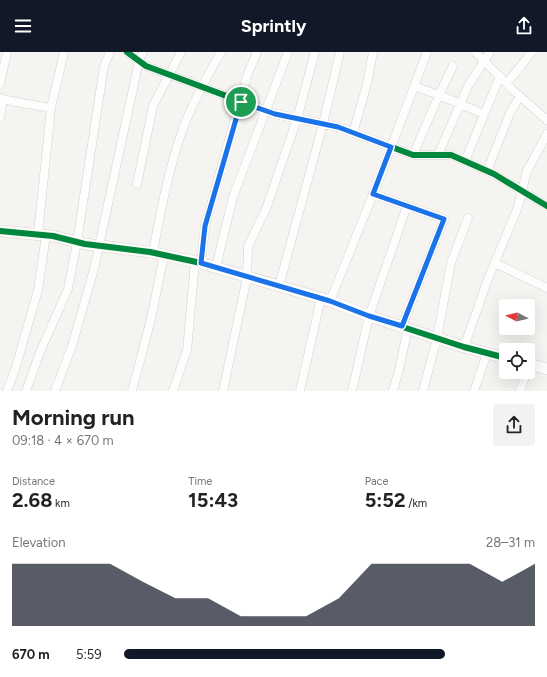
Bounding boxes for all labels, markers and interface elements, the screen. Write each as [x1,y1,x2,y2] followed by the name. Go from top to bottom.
[12,15,34,37] icon: menu
[241,15,306,37] text: Sprintly
[513,15,535,37] icon: share
[224,85,258,119] pin
[230,91,252,113] icon: arrive
[499,299,535,335] north arrow
[499,299,535,379] map controls
[499,343,535,379] button: locate
[12,404,135,431] text: Morning run
[493,404,535,446] button: share
[12,433,114,448] text: 09:18 · 4 × 670 m
[12,475,55,488] text: Distance
[188,475,212,488] text: Time
[365,475,388,488] text: Pace
[12,488,52,512] text: 2.68
[188,488,238,512] text: 15:43
[365,488,406,512] text: 5:52
[52,497,70,510] text: km
[406,497,427,510] text: /km
[12,535,65,550] text: Elevation
[486,535,535,550] text: 28–31 m
[12,647,50,662] text: 670 m
[76,647,102,662] text: 5:59

